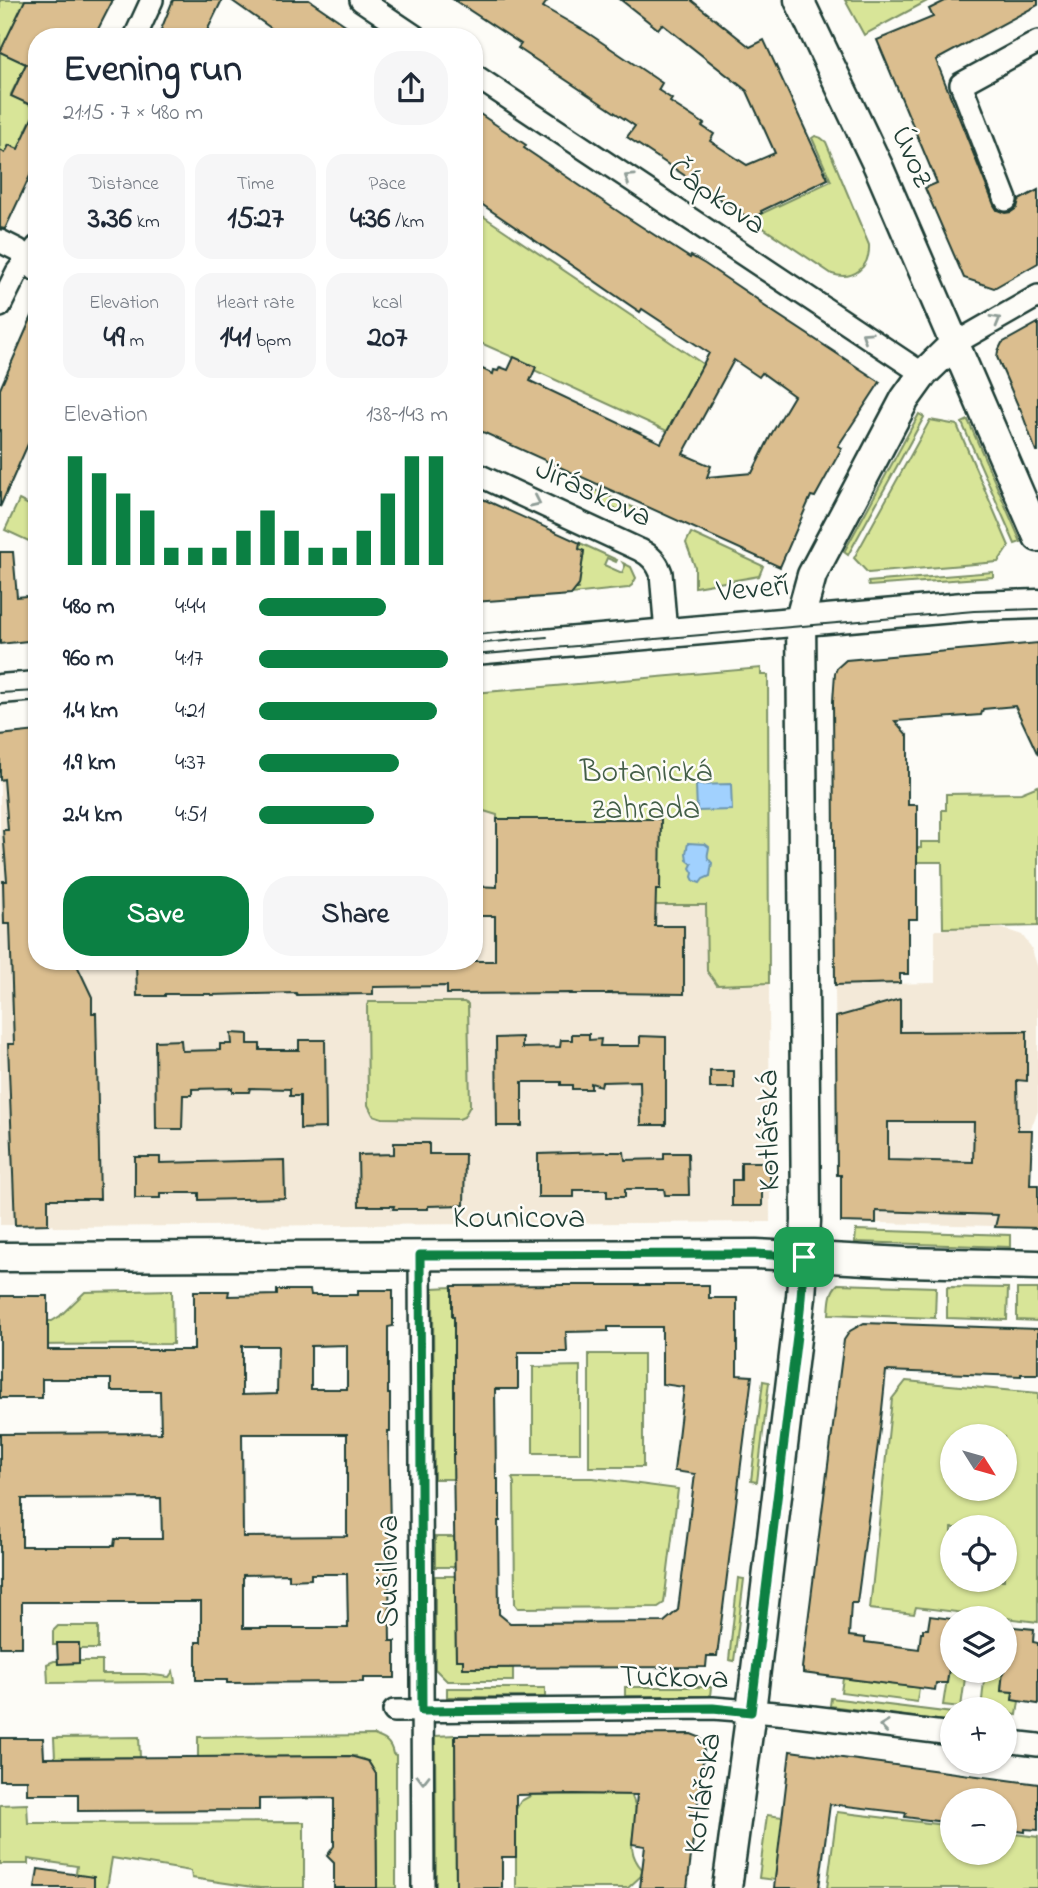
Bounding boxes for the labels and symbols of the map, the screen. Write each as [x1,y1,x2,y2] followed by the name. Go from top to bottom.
[877,119,945,196] street label: Úvoz
[657,148,775,248] street label: Čápkova
[623,173,636,186] one-way arrow
[989,315,1001,328] one-way arrow
[861,332,874,345] one-way arrow
[527,446,659,542] street label: Jiráskova
[529,493,541,507] one-way arrow
[714,563,791,617] street label: Veveří
[579,750,712,834] park label: Botanická zahrada
[745,1070,795,1192] street label: Kotlářská
[453,1196,585,1243] street label: Kounicova
[774,1227,834,1287] pin
[940,1424,1017,1502] north arrow
[366,1515,413,1627] street label: Sušilova
[619,1655,729,1703] street label: Tučkova
[878,1718,890,1733] one-way arrow
[672,1731,736,1857] street label: Kotlářská
[415,1775,431,1785] one-way arrow

